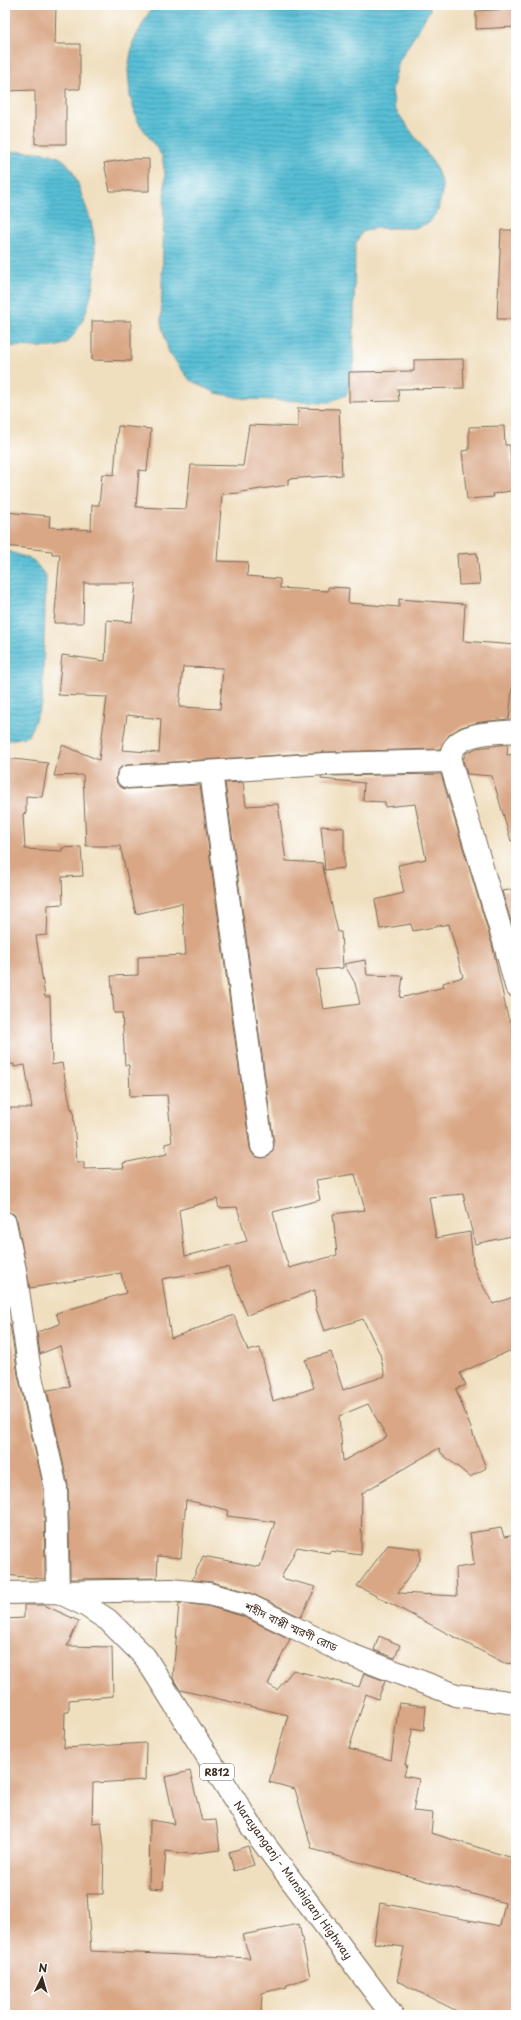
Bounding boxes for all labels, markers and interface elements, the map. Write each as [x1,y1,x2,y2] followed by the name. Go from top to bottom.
[241,1597,340,1656] street label: শহীদ বাপ্পী স্মরণী রোড
[200,1764,234,1780] road number: R812
[230,1797,357,1963] street label: Narayanganj - Munshiganj Highway
[22,1958,62,1998] north arrow
[38,1959,48,1976] text: N

